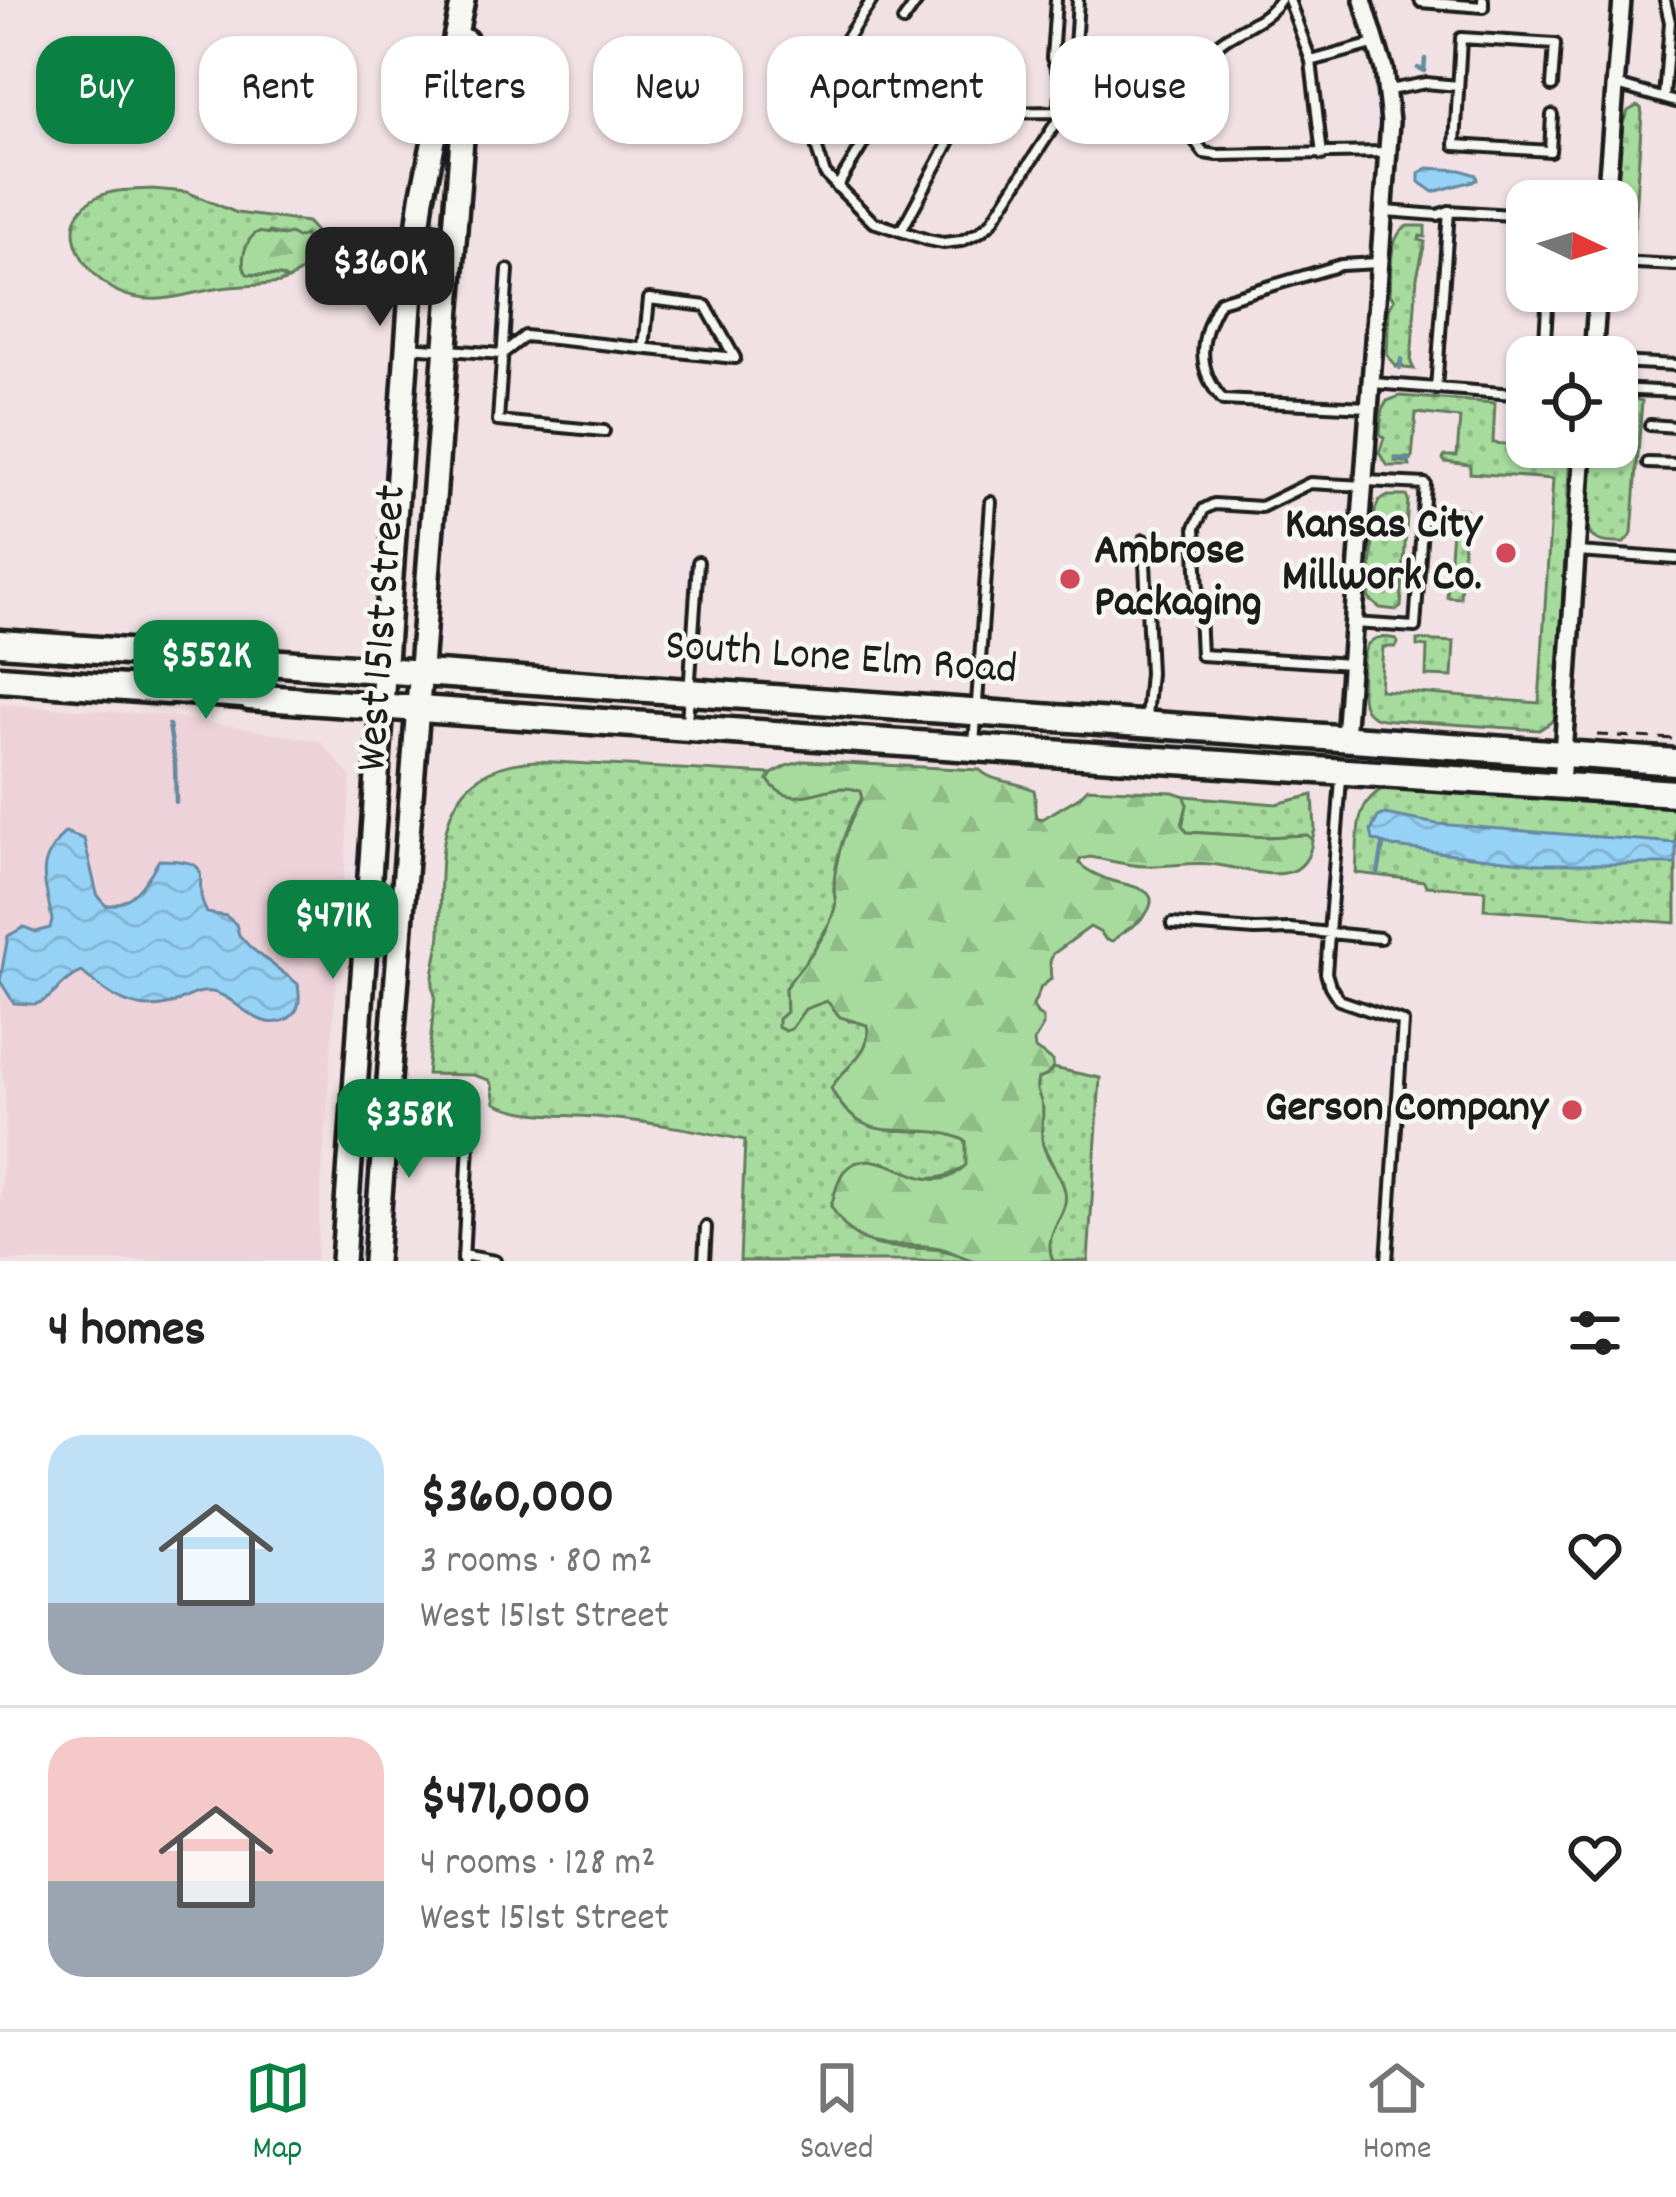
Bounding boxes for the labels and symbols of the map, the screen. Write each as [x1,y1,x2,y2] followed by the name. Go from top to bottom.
[1506,180,1638,312] north arrow
[296,227,464,329] pin: $360K
[342,482,426,774] street label: West 151st Street
[1282,495,1484,611] place label: Kansas City Millwork Co.
[1094,521,1262,637] place label: Ambrose Packaging
[1493,540,1519,566] marker: Kansas City Millwork Co.
[1057,566,1083,592] marker: Ambrose Packaging
[663,616,1019,704] street label: South Lone Elm Road
[122,620,290,722] pin: $552K
[249,880,417,982] pin: $471K
[1265,1078,1550,1142] place label: Gerson Company
[325,1079,493,1181] pin: $358K
[1559,1097,1585,1123] marker: Gerson Company

